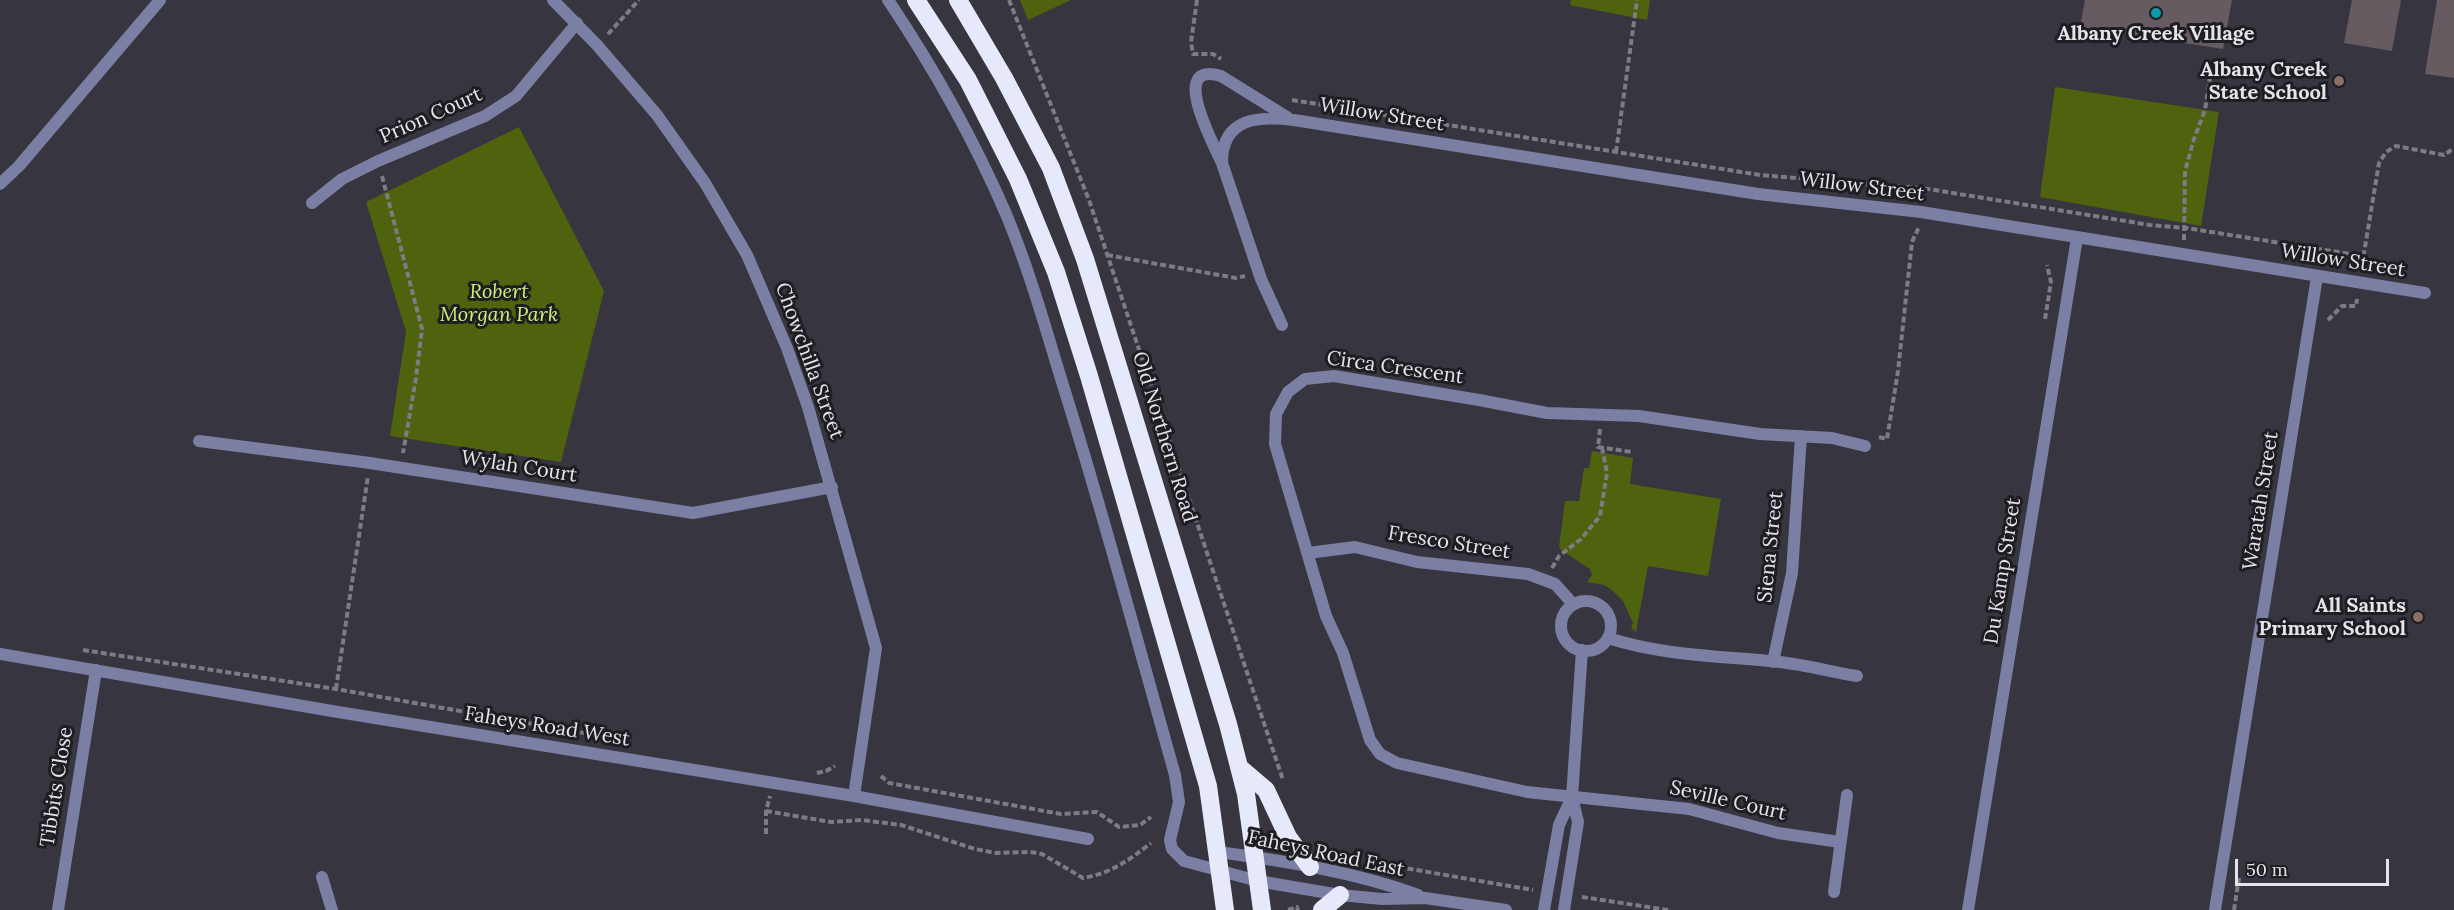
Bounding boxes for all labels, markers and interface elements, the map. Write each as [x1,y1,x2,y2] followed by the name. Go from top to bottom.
[2149,6,2163,20] marker: Albany Creek Village
[2057,22,2255,46] place label: Albany Creek Village
[2200,58,2327,105] place label: Albany Creek State School
[2332,74,2346,88] marker: Albany Creek State School
[376,83,486,149] street label: Prion Court
[1318,93,1446,137] street label: Willow Street
[1798,167,1926,207] street label: Willow Street
[2279,239,2407,283] street label: Willow Street
[440,280,558,327] park label: Robert Morgan Park
[770,280,848,442] street label: Chowchilla Street
[1325,347,1465,389] street label: Circa Crescent
[1127,349,1201,525] street label: Old Northern Road
[2238,430,2284,572] street label: Waratah Street
[459,446,579,488] street label: Wylah Court
[1753,490,1789,604] street label: Siena Street
[1980,496,2026,646] street label: Du Kamp Street
[1386,521,1512,565] street label: Fresco Street
[2259,594,2406,641] place label: All Saints Primary School
[2411,610,2425,624] marker: All Saints Primary School
[463,702,631,752] street label: Faheys Road West
[36,725,78,849] street label: Tibbits Close
[1667,776,1789,826] street label: Seville Court
[1245,826,1407,882] street label: Faheys Road East
[2238,847,2392,885] scale bar
[2246,858,2288,881] text: 50 m

